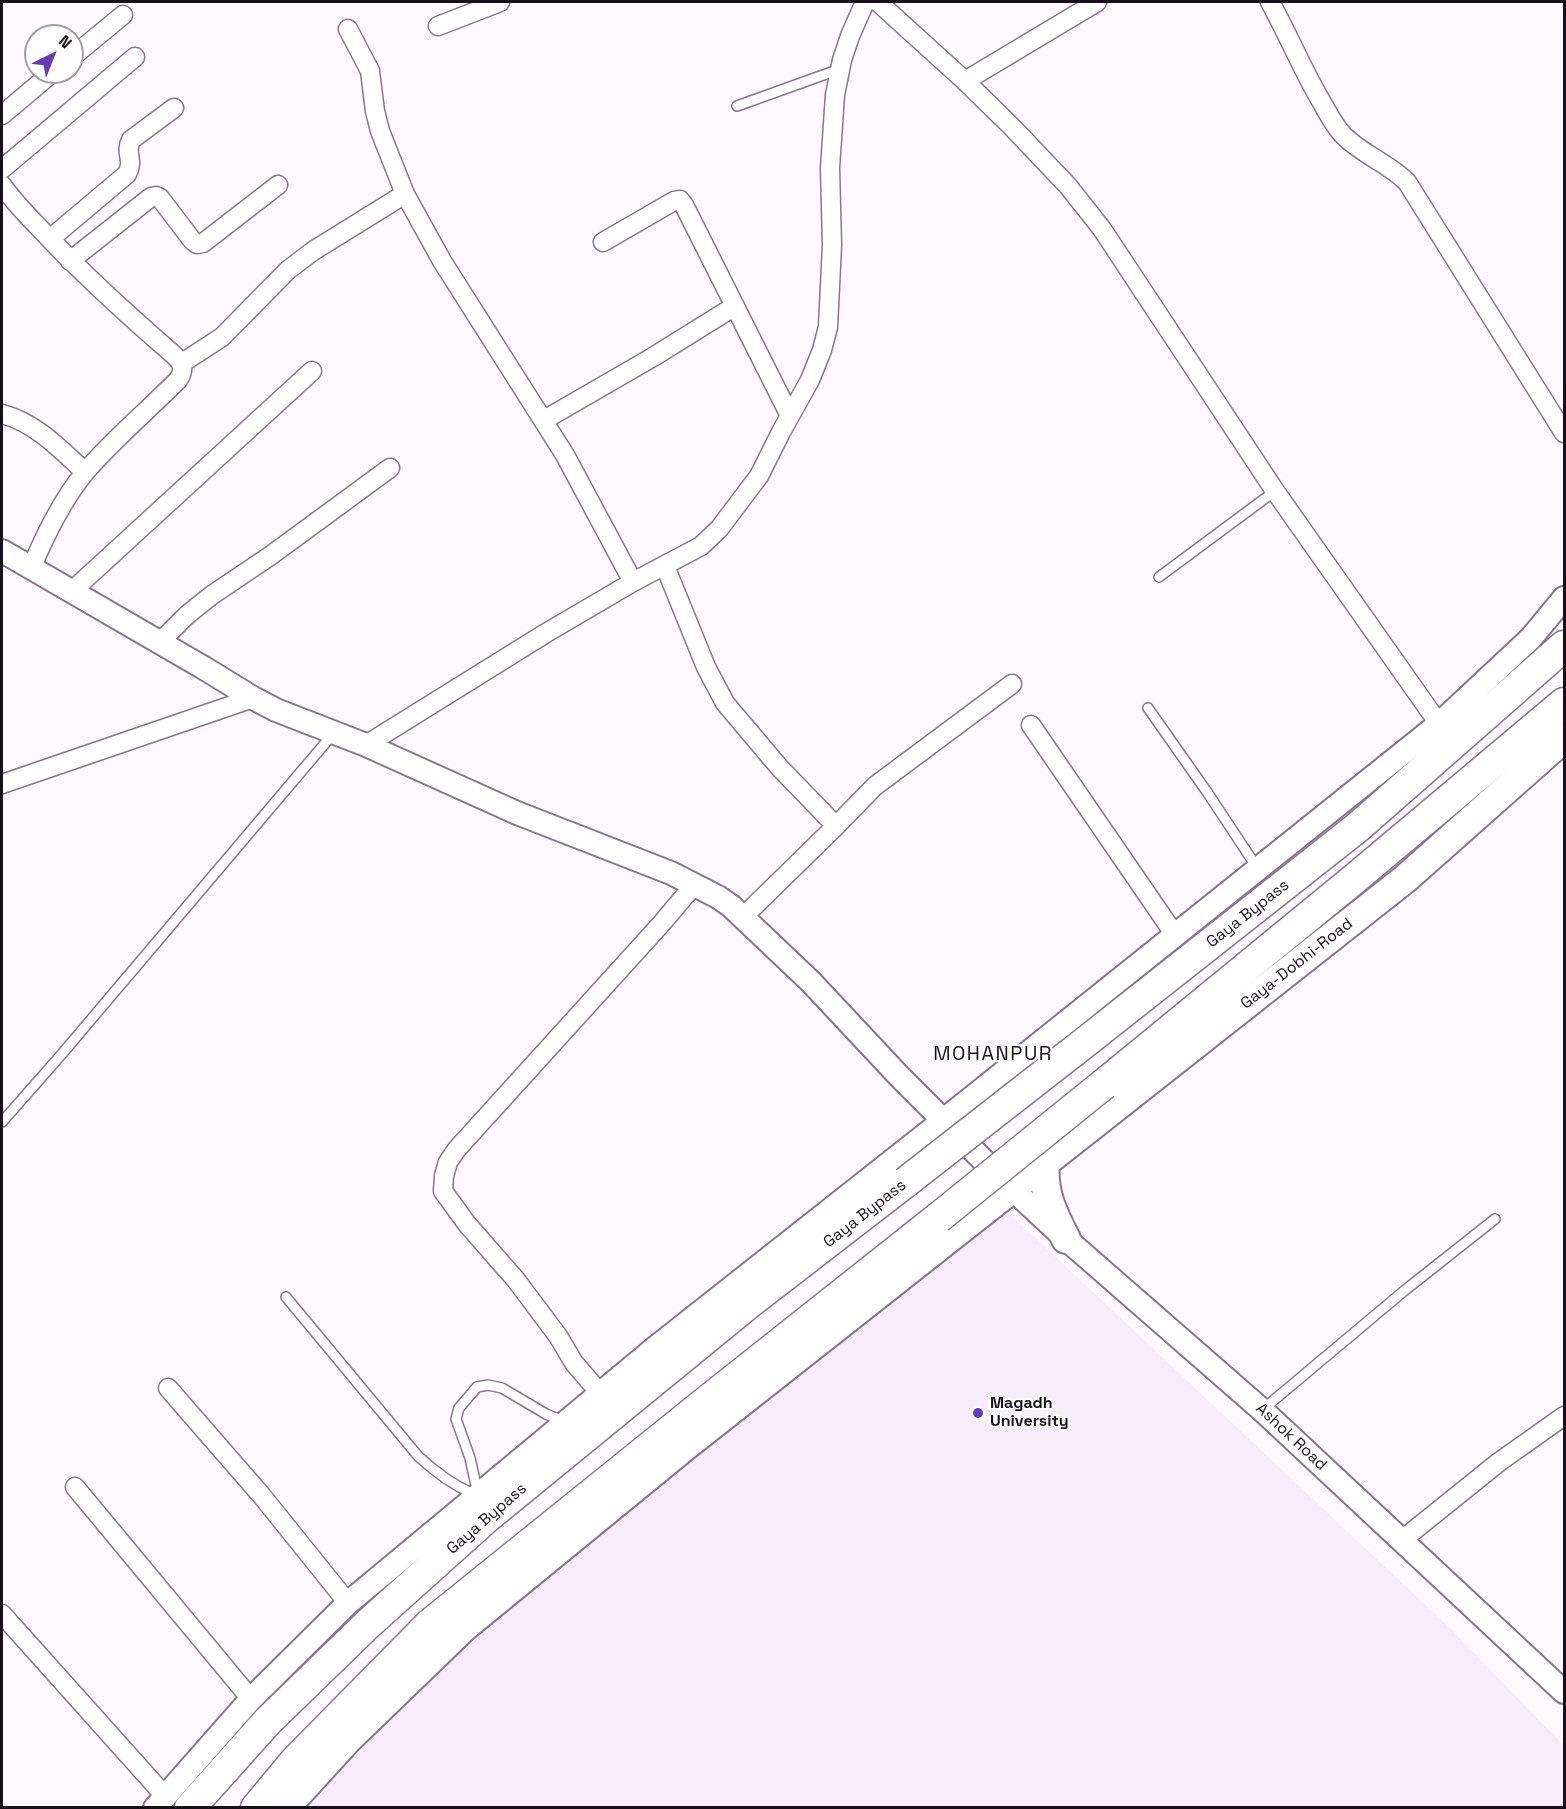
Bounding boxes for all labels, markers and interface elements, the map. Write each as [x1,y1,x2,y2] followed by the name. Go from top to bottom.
[24,24,84,84] north arrow
[54,31,76,53] text: N
[1203,876,1293,952] street label: Gaya Bypass
[1237,914,1357,1014] street label: Gaya-Dobhi-Road
[933,1043,1053,1067] district label: MOHANPUR
[820,1176,910,1252] street label: Gaya Bypass
[990,1394,1069,1432] place label: Magadh University
[1251,1399,1331,1475] street label: Ashok Road
[971,1406,985,1420] marker: Magadh University
[443,1479,531,1559] street label: Gaya Bypass

